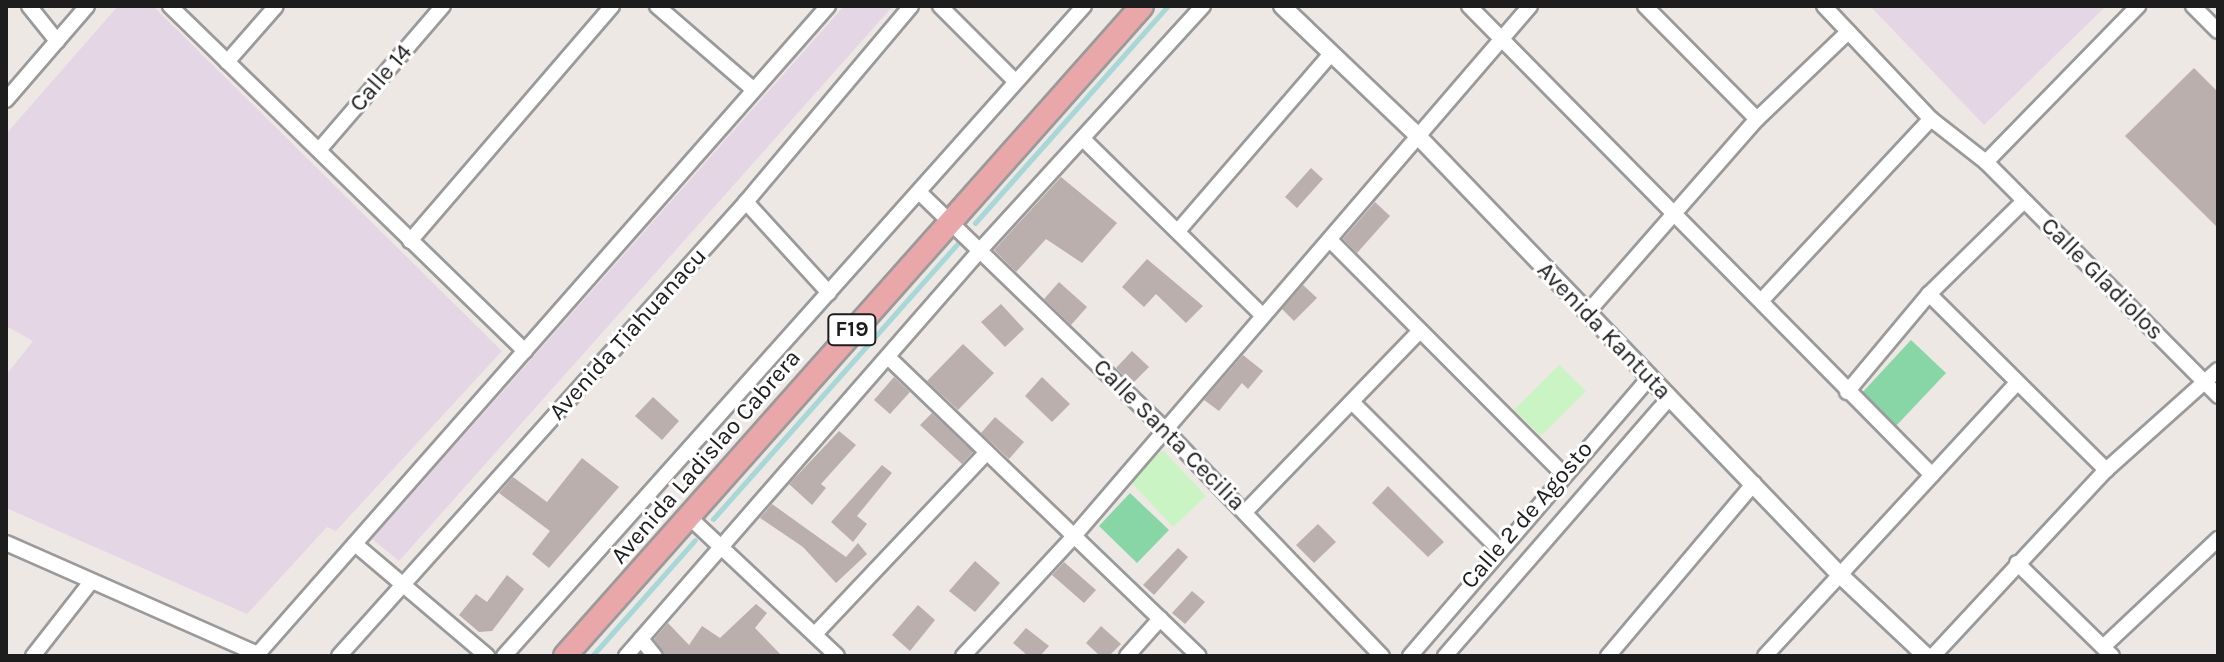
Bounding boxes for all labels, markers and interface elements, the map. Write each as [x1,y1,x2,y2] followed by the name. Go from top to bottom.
[344,38,418,118] street label: Calle 14
[2035,212,2169,346] street label: Calle Gladiolos
[543,242,713,426] street label: Avenida Tiahuanacu
[1531,256,1677,406] street label: Avenida Kantuta
[826,312,878,348] road number: F19
[605,344,807,570] street label: Avenida Ladislao Cabrera
[1087,353,1251,517] street label: Calle Santa Cecilia
[1455,435,1599,595] street label: Calle 2 de Agosto

